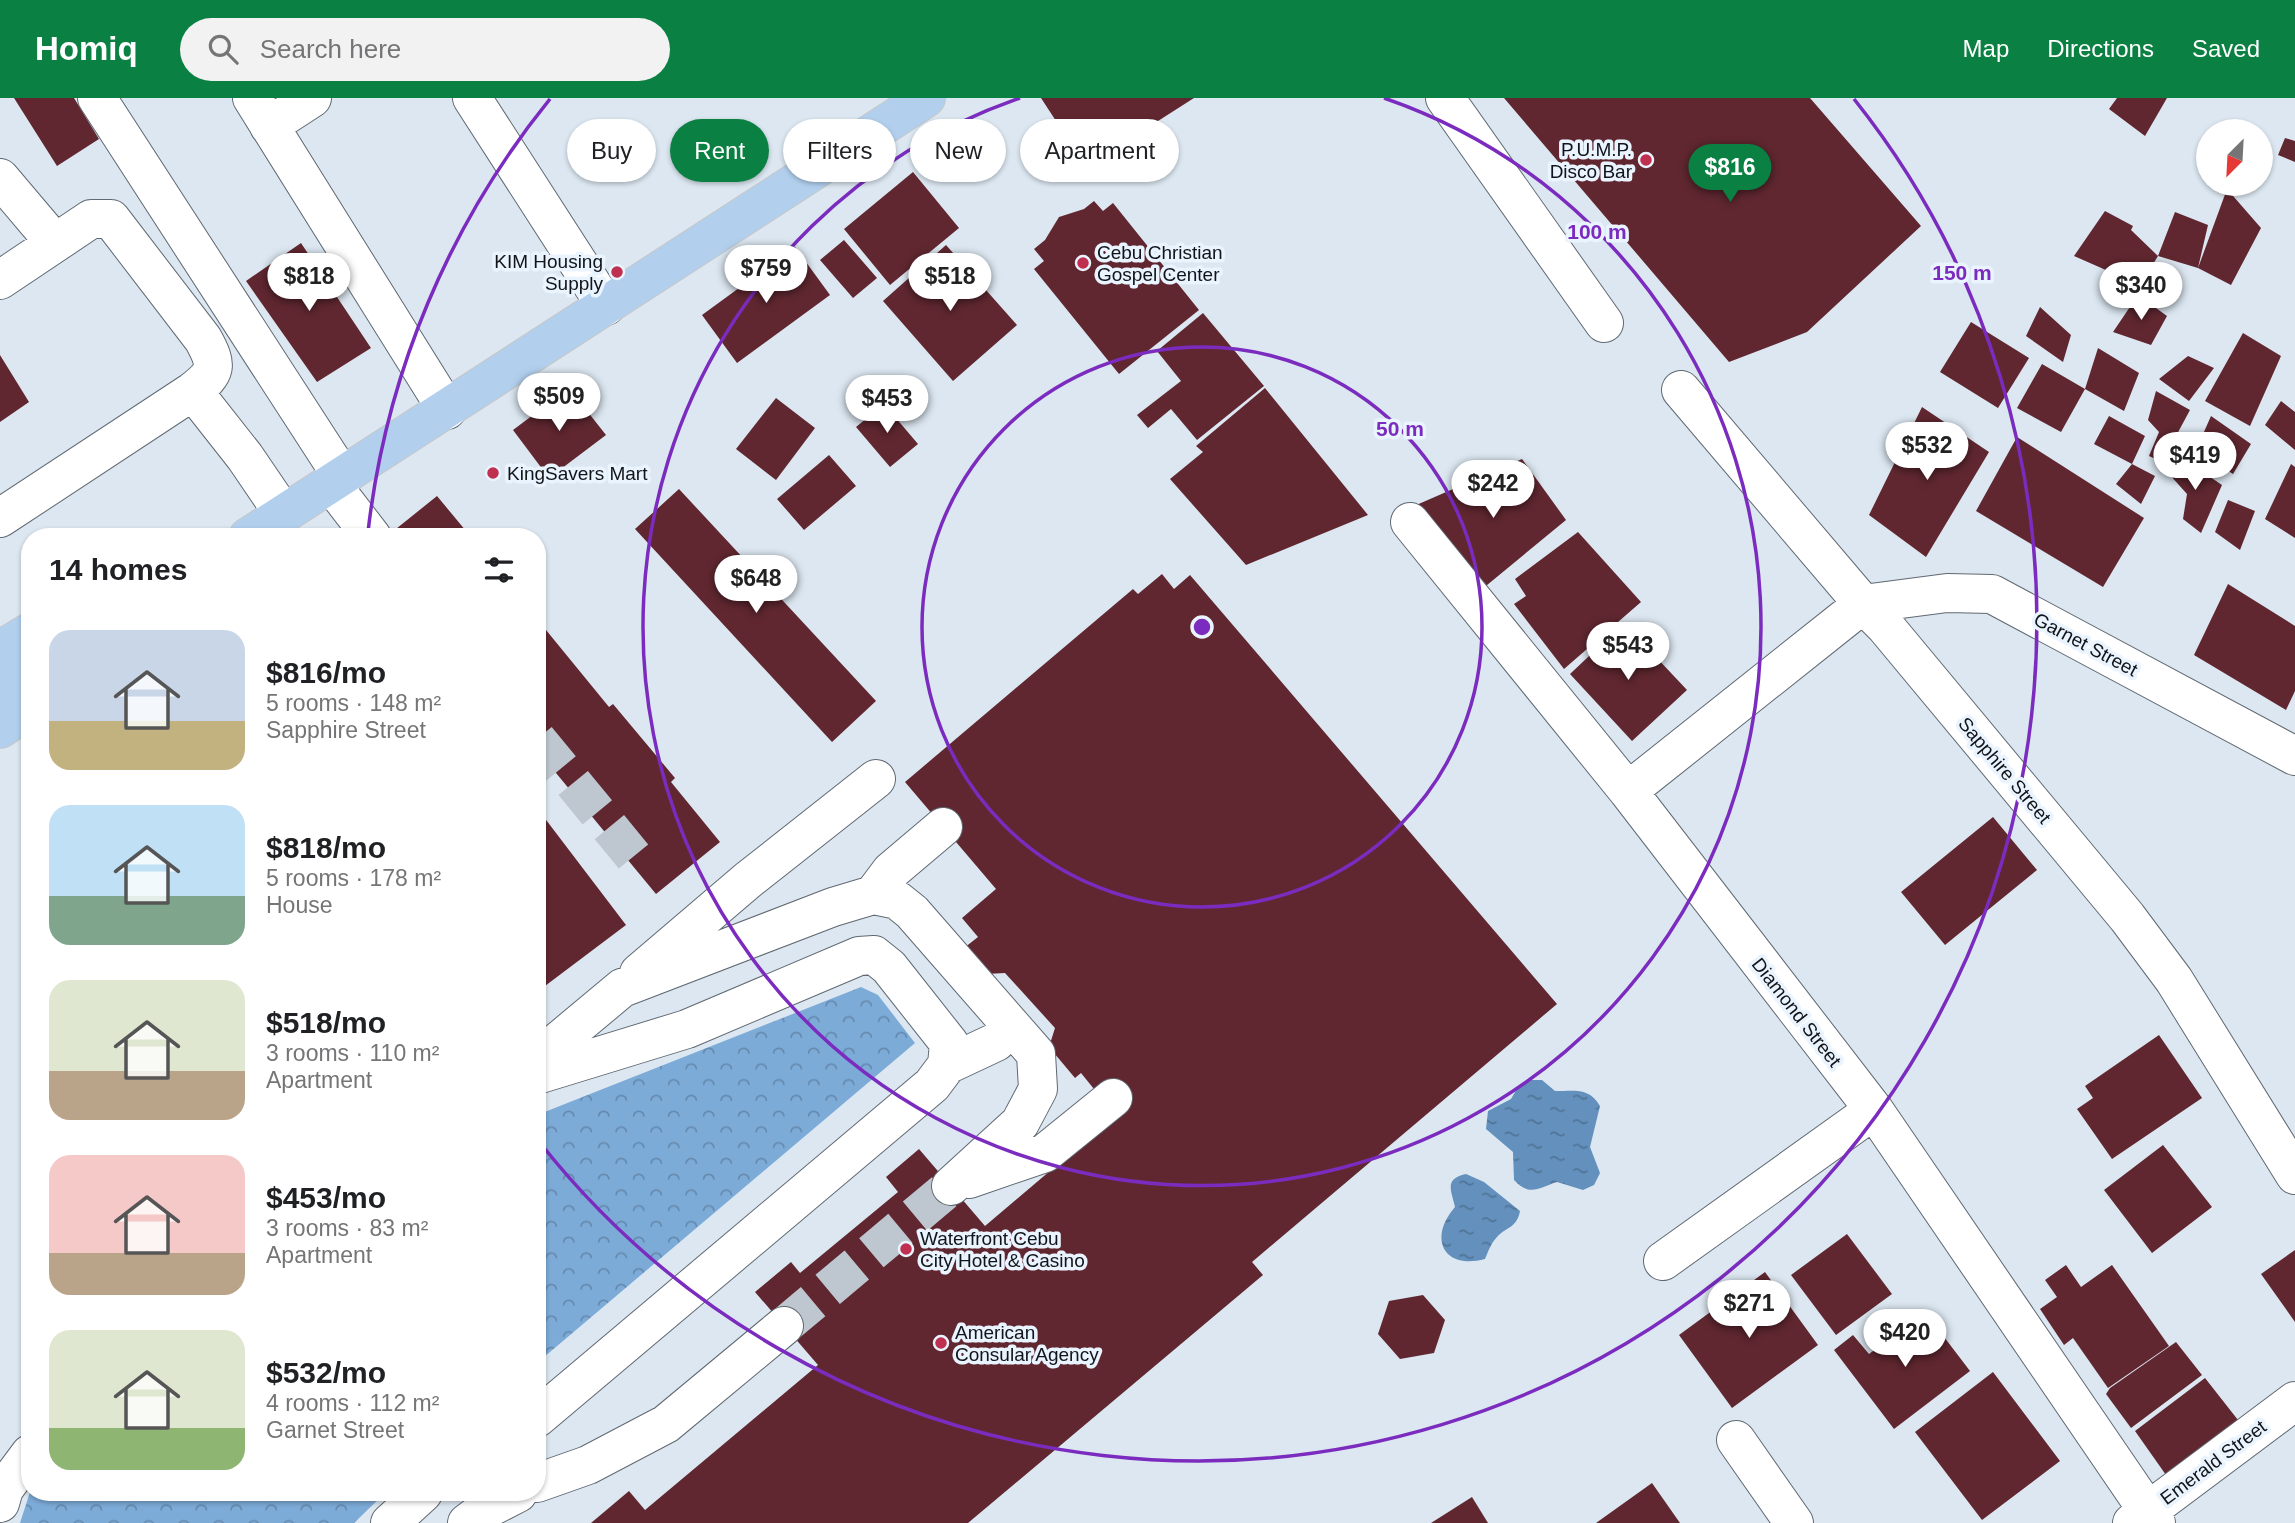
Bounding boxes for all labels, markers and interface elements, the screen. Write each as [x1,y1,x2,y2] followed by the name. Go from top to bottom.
[180,18,670,81] search box
[35,30,138,67] text: Homiq
[204,30,242,68] icon: search
[260,34,401,64] text: Search here
[1963,35,2009,62] text: Map
[2047,35,2154,62] text: Directions
[2192,35,2260,62] text: Saved
[567,119,656,182] chip: Buy
[670,119,769,182] chip: Rent
[783,119,896,182] chip: Filters
[910,119,1006,182] chip: New
[1020,119,1179,182] chip: Apartment
[2196,119,2273,196] north arrow
[2196,119,2273,196] map controls
[1550,139,1633,182] place label: P.U.M.P. Disco Bar
[1689,144,1771,204] pin: $816
[1638,152,1654,168] marker: P.U.M.P. Disco Bar
[1704,154,1756,180] text: $816
[1567,220,1627,243] text: 100 m
[1097,242,1223,285] place label: Cebu Christian Gospel Center
[725,246,807,305] pin: $759
[494,251,603,294] place label: KIM Housing Supply
[268,254,350,313] pin: $818
[909,254,991,313] pin: $518
[740,255,792,281] text: $759
[1075,255,1091,271] marker: Cebu Christian Gospel Center
[1932,261,1992,284] text: 150 m
[2100,262,2182,322] pin: $340
[283,263,335,289] text: $818
[924,263,976,289] text: $518
[609,264,625,280] marker: KIM Housing Supply
[2115,272,2167,298] text: $340
[518,374,600,433] pin: $509
[846,376,928,435] pin: $453
[533,383,585,409] text: $509
[861,385,913,411] text: $453
[1376,417,1424,440] text: 50 m
[1886,422,1968,482] pin: $532
[1901,432,1953,458] text: $532
[2154,432,2236,492] pin: $419
[2169,442,2221,468] text: $419
[1452,460,1534,520] pin: $242
[507,463,648,484] place label: KingSavers Mart
[485,465,501,481] marker: KingSavers Mart
[1467,470,1519,496] text: $242
[480,551,518,589] icon: filters
[49,553,187,586] text: 14 homes
[715,556,797,615] pin: $648
[730,565,782,591] text: $648
[2030,608,2142,681] street label: Garnet Street
[1190,615,1214,639] centre of rings
[1587,622,1669,682] pin: $543
[1602,632,1654,658] text: $543
[266,656,386,689] text: $816/mo
[105,658,189,742] icon: home
[266,690,441,716] text: 5 rooms · 148 m²
[1954,713,2056,828] street label: Sapphire Street
[266,717,426,743] text: Sapphire Street
[266,831,386,864] text: $818/mo
[105,833,189,917] icon: home
[266,865,441,891] text: 5 rooms · 178 m²
[266,892,332,918] text: House
[1748,954,1846,1071] street label: Diamond Street
[266,1006,386,1039] text: $518/mo
[105,1008,189,1092] icon: home
[266,1040,439,1066] text: 3 rooms · 110 m²
[266,1067,372,1093] text: Apartment
[266,1181,386,1214] text: $453/mo
[105,1183,189,1267] icon: home
[266,1215,428,1241] text: 3 rooms · 83 m²
[920,1228,1085,1271] place label: Waterfront Cebu City Hotel & Casino
[898,1241,914,1257] marker: Waterfront Cebu City Hotel & Casino
[266,1242,372,1268] text: Apartment
[1708,1280,1790,1340] pin: $271
[1723,1290,1775,1316] text: $271
[1864,1310,1946,1369] pin: $420
[1879,1319,1931,1345] text: $420
[955,1322,1099,1365] place label: American Consular Agency
[933,1335,949,1351] marker: American Consular Agency
[266,1356,386,1389] text: $532/mo
[105,1358,189,1442] icon: home
[266,1390,439,1416] text: 4 rooms · 112 m²
[2156,1415,2271,1509] street label: Emerald Street
[266,1417,404,1443] text: Garnet Street

